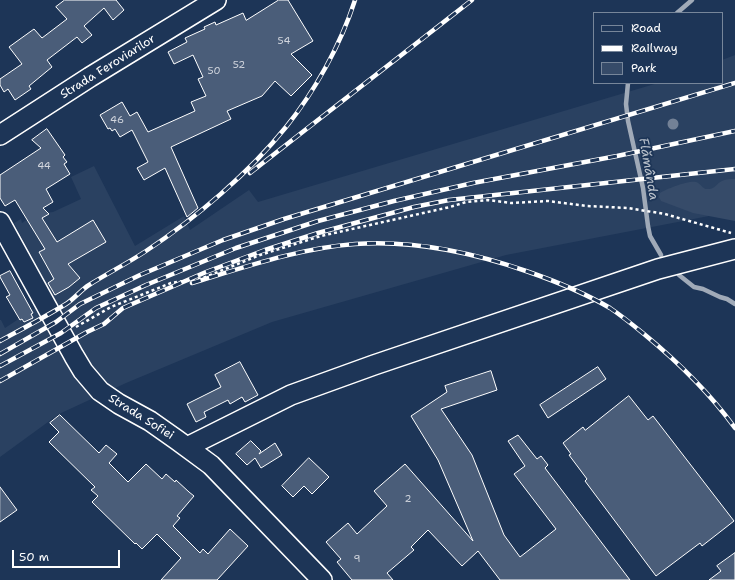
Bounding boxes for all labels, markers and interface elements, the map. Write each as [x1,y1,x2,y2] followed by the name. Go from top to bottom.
[593,12,723,84] legend
[631,20,661,36] text: Road
[58,32,158,102] street label: Strada Feroviarilor
[278,35,290,47] house number: 54
[631,40,678,56] text: Railway
[233,59,245,71] house number: 52
[631,60,657,76] text: Park
[207,65,221,77] house number: 50
[110,114,124,126] house number: 46
[635,137,661,201] water label: Flămânda
[37,160,51,172] house number: 44
[106,391,176,443] street label: Strada Sofiei
[405,493,411,505] house number: 2
[14,542,122,568] scale bar
[19,549,49,565] text: 50 m
[354,553,360,565] house number: 9

